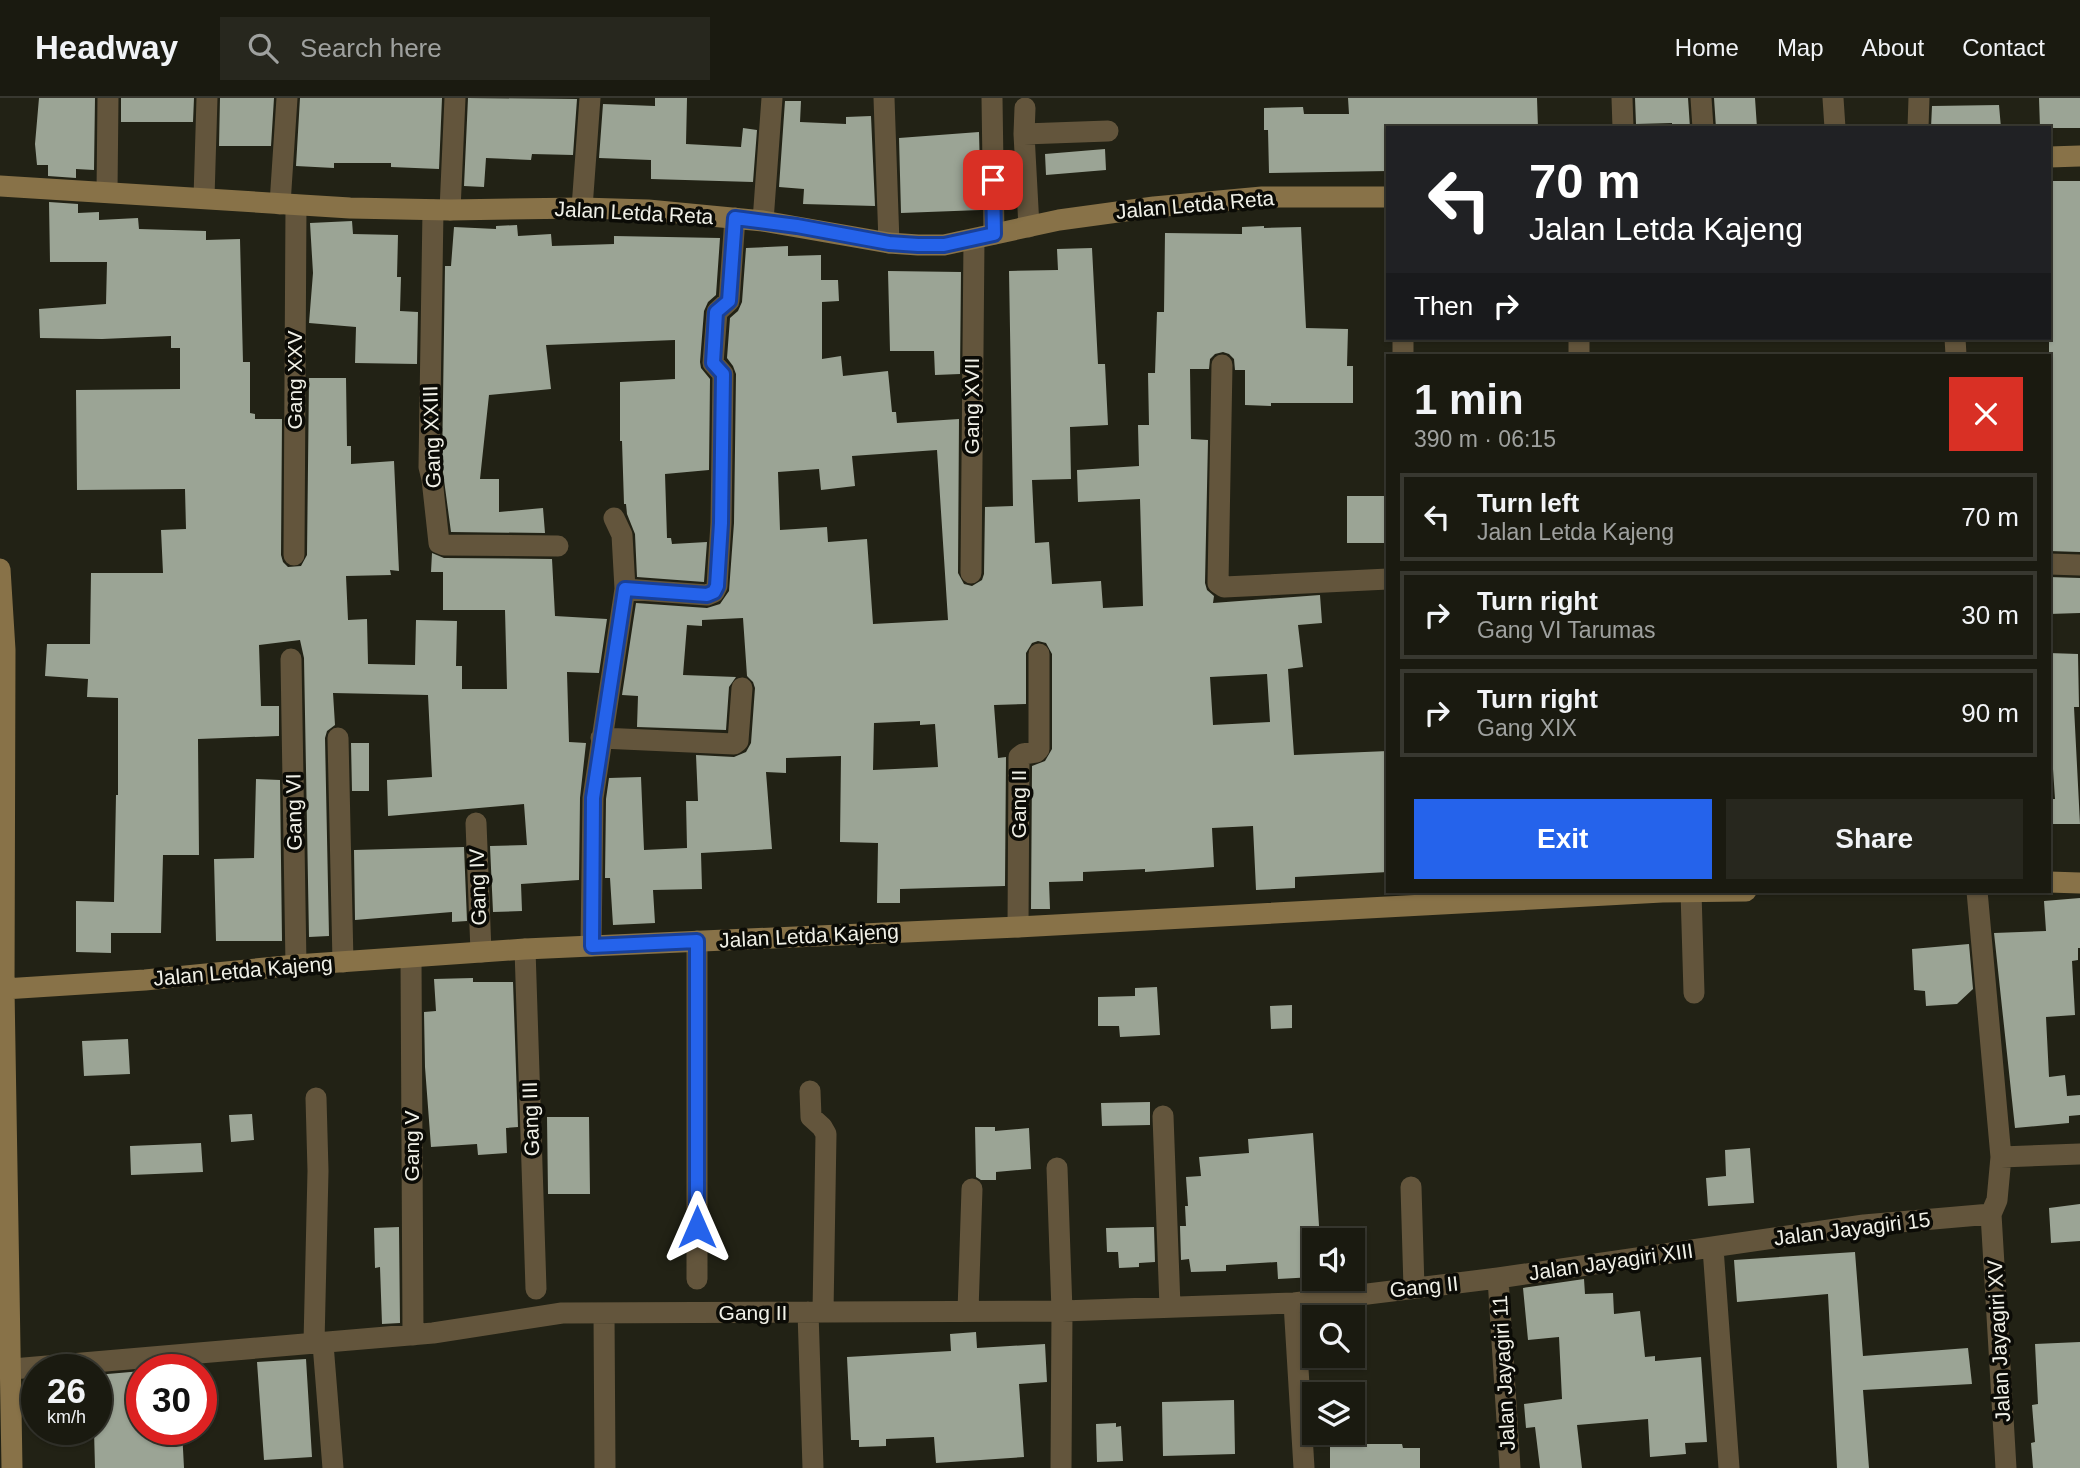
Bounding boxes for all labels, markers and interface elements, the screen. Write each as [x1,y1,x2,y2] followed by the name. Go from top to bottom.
[220,17,710,80] search box
[35,29,178,66] text: Headway
[244,29,282,67] icon: search
[300,33,442,63] text: Search here
[1675,34,1739,61] text: Home
[1777,34,1824,61] text: Map
[1862,34,1924,61] text: About
[1962,34,2045,61] text: Contact
[963,150,1023,210] pin
[1414,154,1505,245] icon: left
[1529,154,1641,208] text: 70 m
[974,161,1012,199] icon: arrive
[1115,186,1275,223] street label: Jalan Letda Reta
[554,197,714,228] street label: Jalan Letda Reta
[1529,211,1803,247] text: Jalan Letda Kajeng
[1487,287,1525,325] icon: right
[1414,291,1473,321] text: Then
[283,330,306,430] street label: Gang XXV
[960,358,983,454] street label: Gang XVII
[1414,376,1524,423] text: 1 min
[1949,377,2023,451] button: close
[418,385,445,489] street label: Gang XXIII
[1414,426,1556,452] text: 390 m · 06:15
[1477,488,1579,518] text: Turn left
[1418,498,1456,536] icon: left
[1961,502,2019,532] text: 70 m
[1477,519,1674,545] text: Jalan Letda Kajeng
[1477,586,1598,616] text: Turn right
[1418,596,1456,634] icon: right
[1961,600,2019,630] text: 30 m
[1477,617,1656,643] text: Gang VI Tarumas
[1477,684,1598,714] text: Turn right
[1418,694,1456,732] icon: right
[1961,698,2019,728] text: 90 m
[1477,715,1577,741] text: Gang XIX
[1007,770,1030,838] street label: Gang II
[281,773,306,851] street label: Gang VI
[1414,799,1712,879] button: Exit
[1726,799,2023,879] button: Share
[465,848,490,926] street label: Gang IV
[719,919,899,952] street label: Jalan Letda Kajeng
[152,951,334,990] street label: Jalan Letda Kajeng
[518,1081,543,1157] street label: Gang III
[400,1110,423,1182] street label: Gang V
[660,1190,734,1264] position arrow
[1772,1207,1932,1250] street label: Jalan Jayagiri 15
[1302,1228,1365,1445] map controls
[1302,1228,1365,1291] button: sound
[1527,1239,1695,1284] street label: Jalan Jayagiri XIII
[1983,1259,2014,1423] street label: Jalan Jayagiri XV
[1388,1271,1459,1302] street label: Gang II
[1488,1295,1519,1452] street label: Jalan Jayagiri 11
[719,1301,787,1324] street label: Gang II
[1302,1305,1365,1368] button: search
[126,1354,217,1445] speed limit sign: 30
[47,1371,86,1410] text: 26
[1302,1382,1365,1445] button: layers
[47,1407,86,1427] text: km/h

